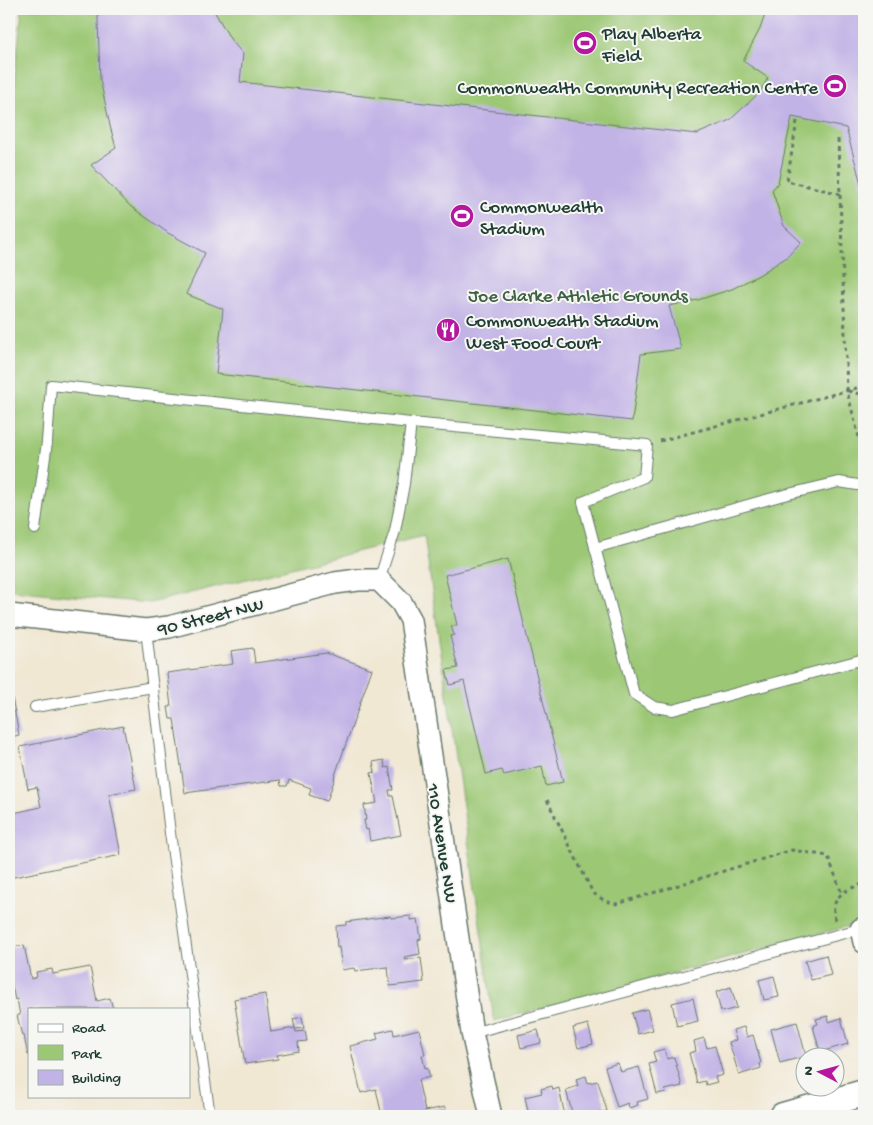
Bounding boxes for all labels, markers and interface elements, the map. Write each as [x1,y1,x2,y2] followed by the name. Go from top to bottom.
[601,24,703,69] place label: Play Alberta Field
[572,30,598,56] sports icon: Play Alberta Field
[822,73,848,99] sports icon: Commonwealth Community Recreation Centre
[457,78,818,101] place label: Commonwealth Community Recreation Centre
[480,197,603,242] place label: Commonwealth Stadium
[449,203,475,229] sports icon: Commonwealth Stadium
[468,286,689,309] park label: Joe Clarke Athletic Grounds
[466,311,659,356] place label: Commonwealth Stadium West Food Court
[435,317,461,343] restaurant icon: Commonwealth Stadium West Food Court
[154,594,266,643] street label: 90 Street NW
[420,781,461,905] street label: 110 Avenue NW
[28,1008,190,1098] legend
[72,1020,106,1038] text: Road
[71,1046,102,1064] text: Park
[796,1048,846,1098] north arrow
[801,1065,818,1076] text: N
[71,1070,121,1088] text: Building

